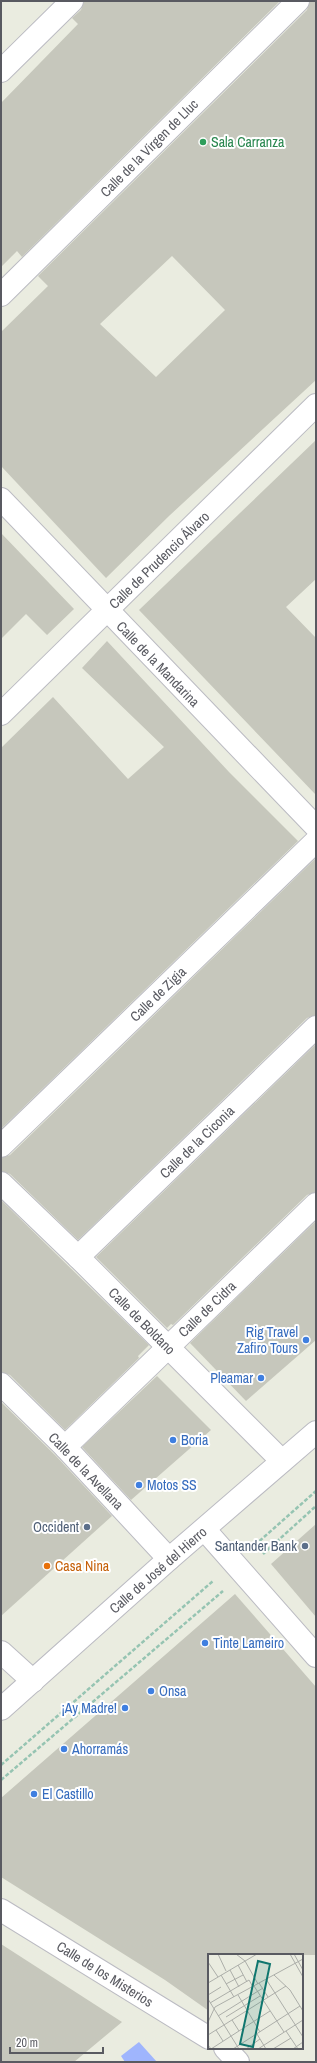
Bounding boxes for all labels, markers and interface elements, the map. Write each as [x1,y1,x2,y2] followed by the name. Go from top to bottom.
[96,95,202,201] street label: Calle de la Virgen de Lluc
[211,133,285,151] place label: Sala Carranza
[198,137,208,147] marker: Sala Carranza
[105,507,213,613] street label: Calle de Prudencio Álvaro
[113,617,204,711] street label: Calle de la Mandarina
[126,962,190,1025] street label: Calle de Zigia
[156,1101,239,1182] street label: Calle de la Ciconia
[174,1277,240,1341] street label: Calle de Cidra
[105,1284,179,1358] street label: Calle de Boldano
[237,1323,298,1357] place label: Rig Travel Zafiro Tours
[301,1335,311,1345] marker: Rig Travel Zafiro Tours
[210,1369,253,1387] place label: Pleamar
[256,1373,266,1383] marker: Pleamar
[45,1429,128,1514] street label: Calle de la Avellana
[181,1431,209,1449] place label: Boria
[168,1435,178,1445] marker: Boria
[147,1476,197,1494] place label: Motos SS
[134,1480,144,1490] marker: Motos SS
[33,1518,79,1536] place label: Occident
[82,1522,92,1532] marker: Occident
[106,1523,210,1617] street label: Calle de José del Hierro
[215,1537,297,1555] place label: Santander Bank
[300,1541,310,1551] marker: Santander Bank
[55,1557,110,1575] place label: Casa Nina
[42,1561,52,1571] marker: Casa Nina
[213,1634,284,1652] place label: Tinte Lameiro
[200,1638,210,1648] marker: Tinte Lameiro
[159,1682,187,1700] place label: Onsa
[146,1686,156,1696] marker: Onsa
[61,1699,117,1717] place label: ¡Ay Madre!
[120,1703,130,1713] marker: ¡Ay Madre!
[71,1740,128,1758] place label: Ahorramás
[59,1744,69,1754] marker: Ahorramás
[42,1785,94,1803] place label: El Castillo
[29,1789,39,1799] marker: El Castillo
[53,1937,157,2011] street label: Calle de los Misterios
[208,1954,303,2049] inset map
[10,2029,103,2055] scale bar
[16,2035,38,2051] text: 20 m

